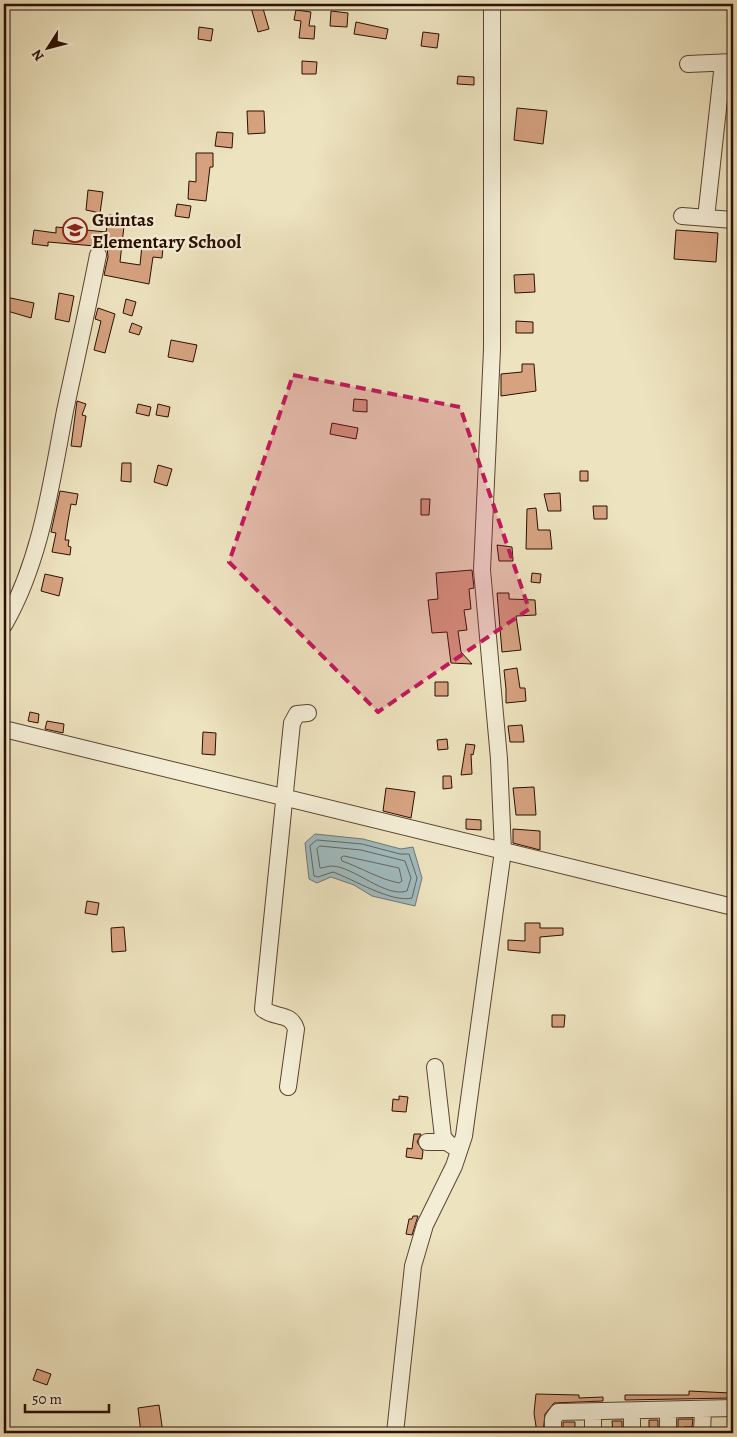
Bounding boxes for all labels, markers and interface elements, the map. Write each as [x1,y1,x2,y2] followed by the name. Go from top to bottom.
[22,22,72,72] north arrow
[27,46,49,65] text: N
[92,207,241,255] place label: Guintas Elementary School
[62,217,88,243] school or university icon: Guintas Elementary School
[25,1382,109,1414] scale bar
[32,1389,62,1409] text: 50 m

